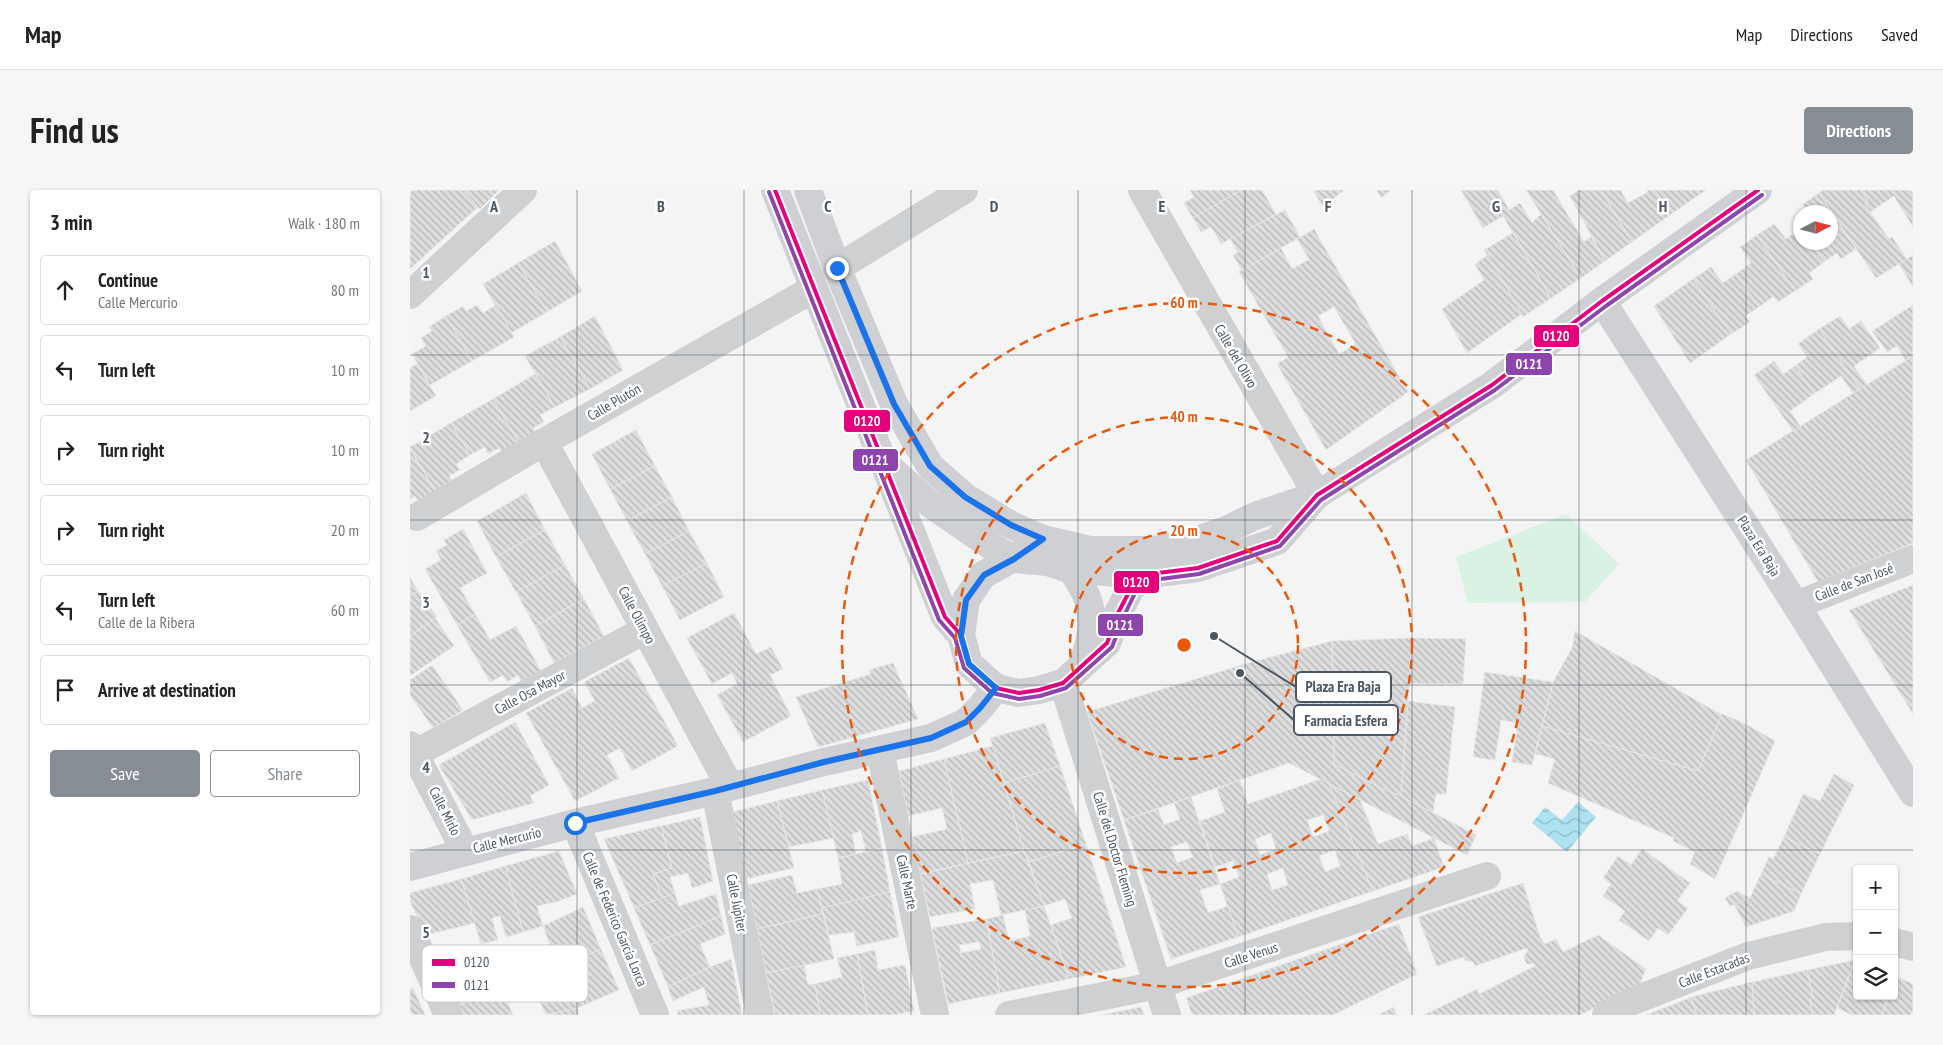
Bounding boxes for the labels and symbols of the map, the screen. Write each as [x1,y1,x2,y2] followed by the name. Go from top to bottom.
[489,196,499,216] text: A
[657,196,665,216] text: B
[824,196,832,216] text: C
[990,196,999,216] text: D
[1159,196,1166,216] text: E
[1325,196,1332,216] text: F
[1492,196,1500,216] text: G
[1659,196,1667,216] text: H
[1793,205,1838,250] north arrow
[826,257,849,280] route end
[422,262,430,282] text: 1
[1170,293,1198,312] text: 60 m
[1211,321,1261,391] street label: Calle del Olivo
[1533,324,1580,348] line badge: 0120
[1543,327,1570,345] text: 0120
[1505,352,1553,376] line badge: 0121
[1516,355,1542,373] text: 0121
[584,380,644,424] street label: Calle Plutón
[1170,407,1198,426] text: 40 m
[843,409,891,433] line badge: 0120
[854,412,881,430] text: 0120
[422,427,430,447] text: 2
[852,448,899,472] line badge: 0121
[862,451,888,469] text: 0121
[1733,512,1785,580] street label: Plaza Era Baja
[1170,521,1198,540] text: 20 m
[1812,559,1896,605] street label: Calle de San José
[1113,570,1160,594] line badge: 0120
[1123,573,1150,591] text: 0120
[614,583,660,647] street label: Calle Olimpo
[422,592,430,612] text: 3
[1097,613,1144,637] line badge: 0121
[1107,616,1133,634] text: 0121
[1175,636,1193,654] centre of rings
[491,666,569,718] street label: Calle Osa Mayor
[1296,672,1391,702] callout: Plaza Era Baja
[1305,677,1381,696] text: Plaza Era Baja
[1294,705,1398,735] callout: Farmacia Esfera
[1304,711,1388,730] text: Farmacia Esfera
[422,757,430,777] text: 4
[425,784,465,838] street label: Calle Mirlo
[1089,789,1141,909] street label: Calle del Doctor Fleming
[564,812,587,835] route start
[471,823,543,857] street label: Calle Mercurio
[578,849,652,989] street label: Calle de Federico García Lorca
[892,853,922,911] street label: Calle Marte
[723,872,751,934] street label: Calle Júpiter
[422,922,430,942] text: 5
[1222,938,1280,972] street label: Calle Venus
[422,945,588,1002] legend
[1676,948,1752,992] street label: Calle Estacadas
[464,953,489,971] text: 0120
[464,976,489,994] text: 0121

